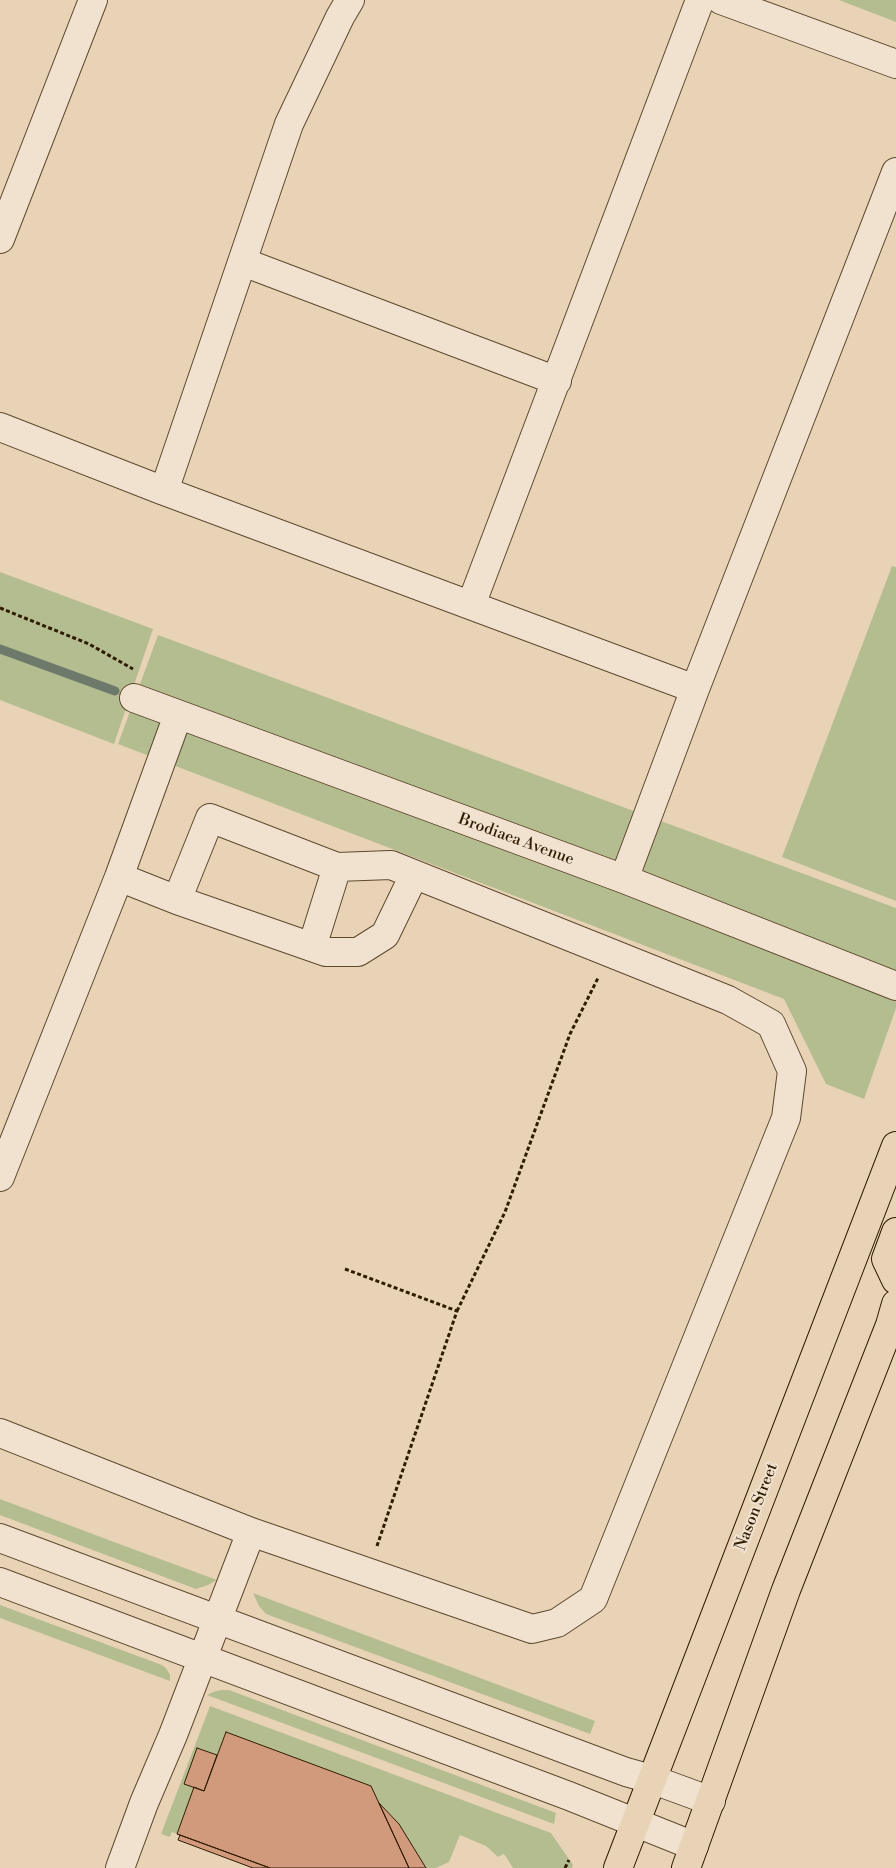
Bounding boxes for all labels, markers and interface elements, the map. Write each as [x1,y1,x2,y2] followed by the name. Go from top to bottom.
[456,810,576,870] street label: Brodiaea Avenue
[732,1461,782,1553] street label: Nason Street

